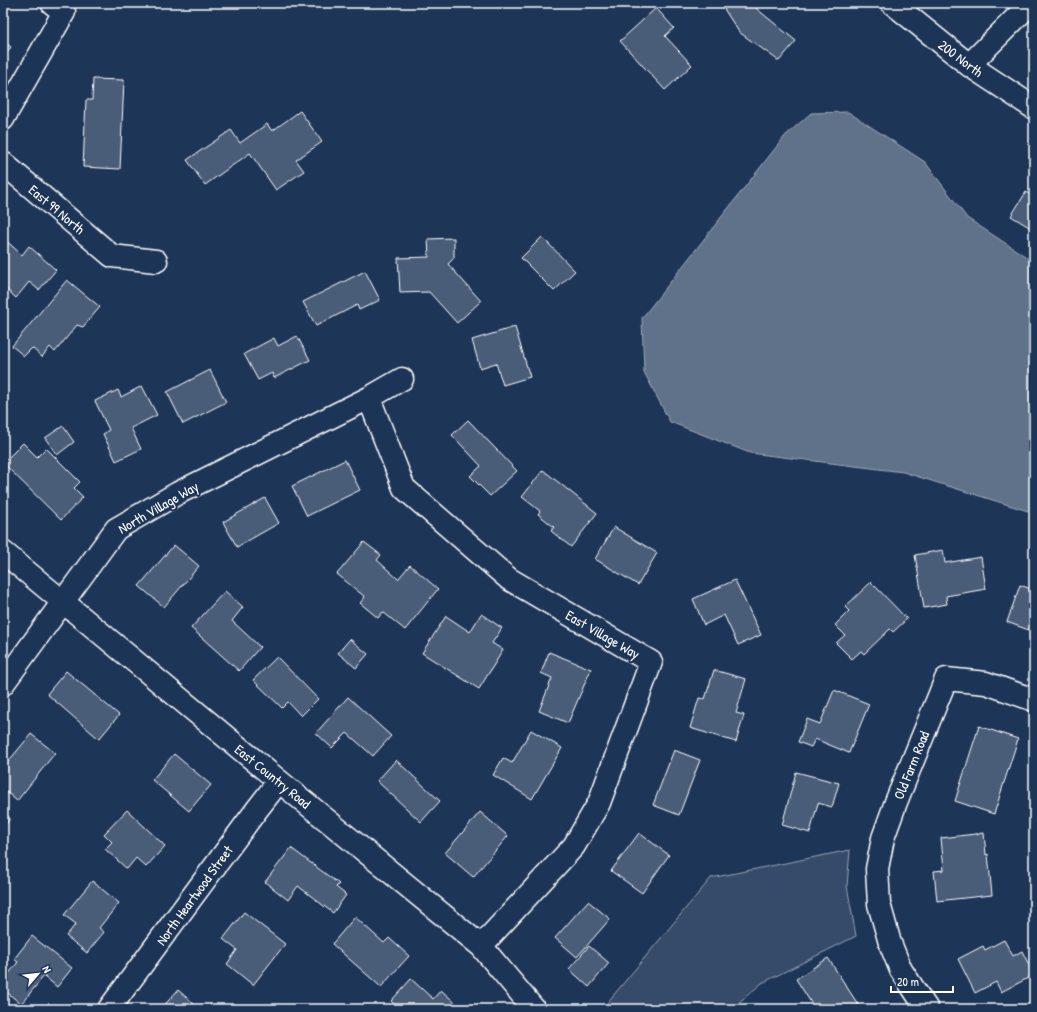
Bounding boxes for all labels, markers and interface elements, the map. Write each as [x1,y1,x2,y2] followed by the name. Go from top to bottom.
[935,35,987,81] street label: 200 North
[25,180,89,238] street label: East 99 North
[114,476,202,539] street label: North Village Way
[562,605,644,664] street label: East Village Way
[889,728,933,802] street label: Old Farm Road
[230,739,315,814] street label: East Country Road
[151,841,237,949] street label: North Heartwood Street
[18,954,58,994] north arrow
[39,963,54,975] text: N
[891,968,953,994] scale bar
[897,973,919,990] text: 20 m

